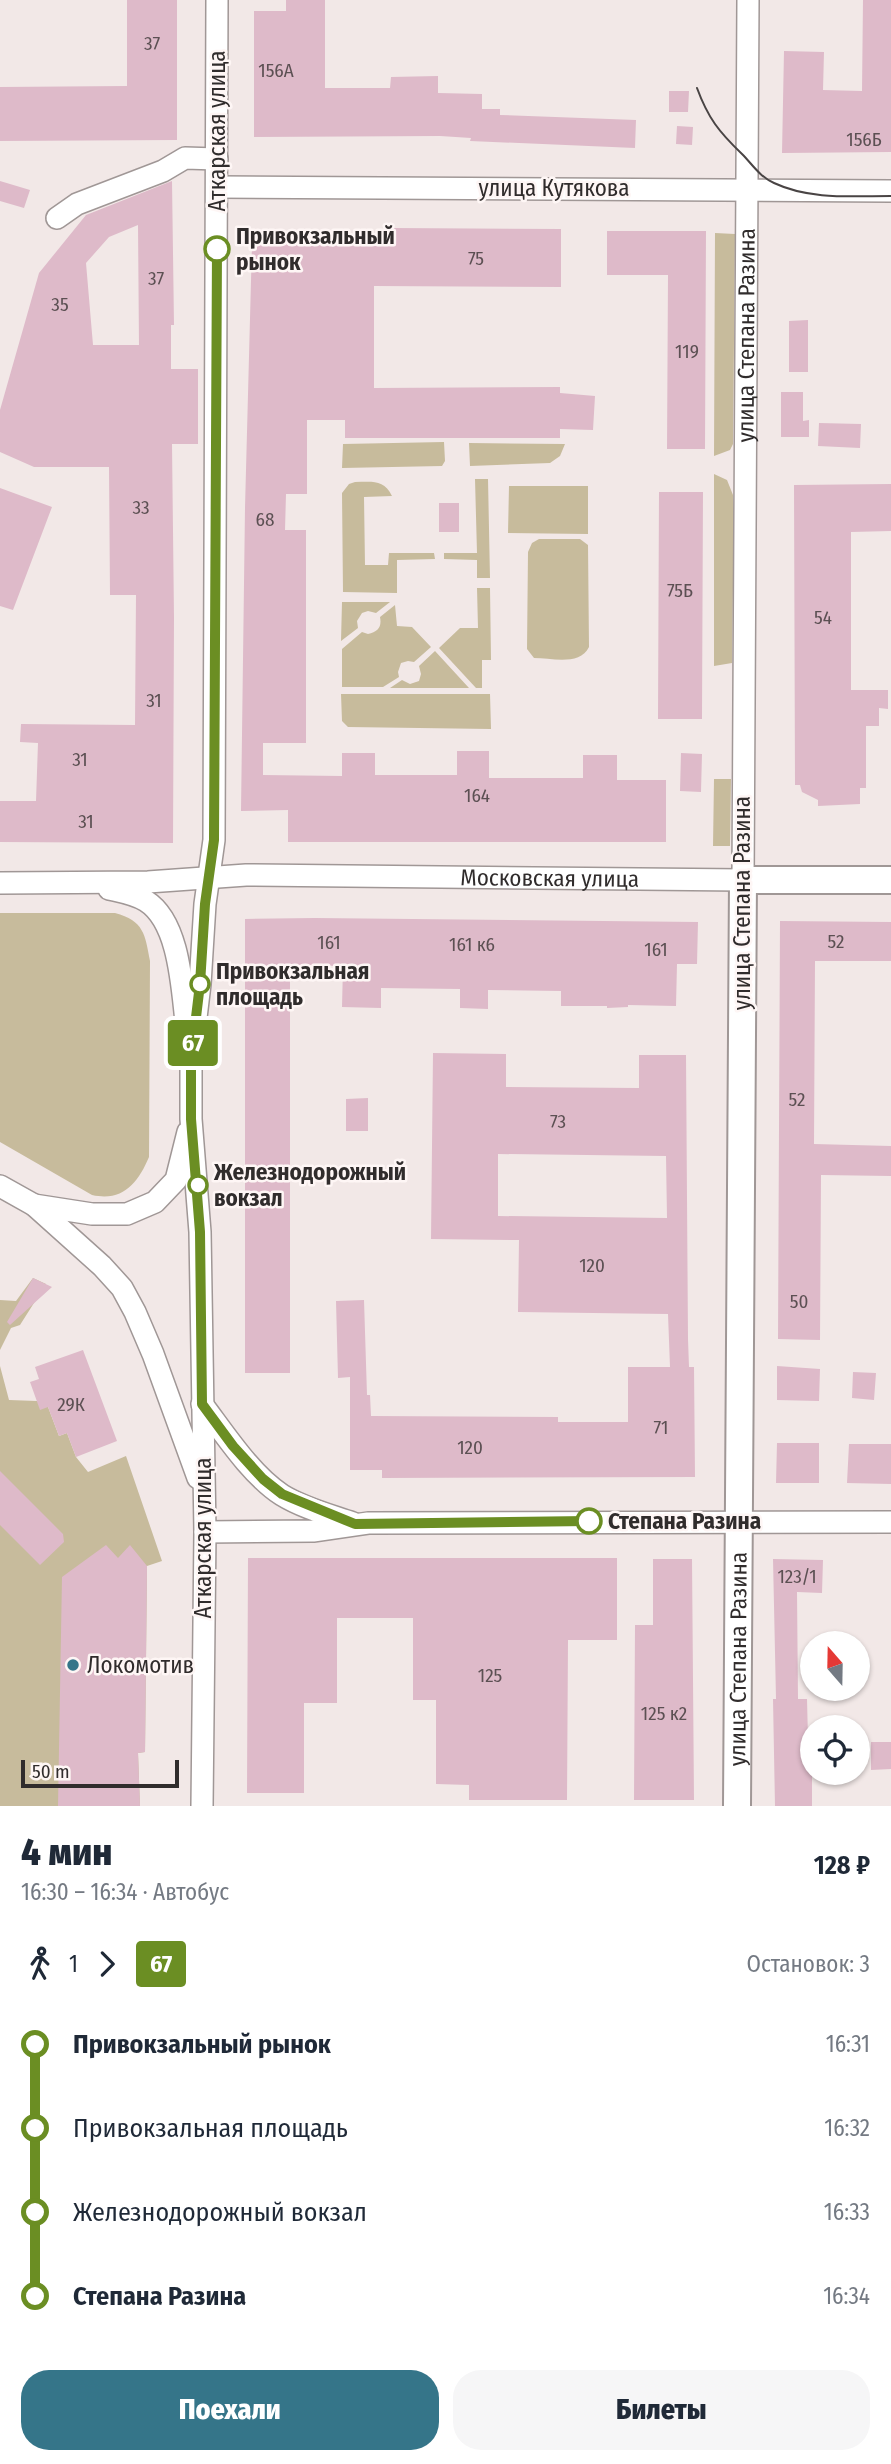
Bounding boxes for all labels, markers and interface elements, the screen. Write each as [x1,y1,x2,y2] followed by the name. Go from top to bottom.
[144,32,160,55] house number: 37
[203,50,231,212] street label: Аткарская улица
[258,59,294,82] house number: 156А
[846,128,882,151] house number: 156Б
[479,174,629,202] street label: улица Кутякова
[236,222,395,276] place label: Привокзальный рынок
[731,228,761,443] street label: улица Степана Разина
[204,236,230,262] marker: Привокзальный рынок
[468,247,484,270] house number: 75
[148,267,164,290] house number: 37
[51,293,69,316] house number: 35
[675,340,699,363] house number: 119
[132,496,150,519] house number: 33
[256,508,274,531] house number: 68
[667,579,693,602] house number: 75Б
[814,606,832,629] house number: 54
[146,689,162,712] house number: 31
[72,748,88,771] house number: 31
[464,784,490,807] house number: 164
[728,796,756,1010] street label: улица Степана Разина
[78,810,94,833] house number: 31
[460,863,639,893] street label: Московская улица
[828,930,844,953] house number: 52
[317,931,341,954] house number: 161
[449,933,495,956] house number: 161 к6
[644,938,668,961] house number: 161
[216,957,369,1011] place label: Привокзальная площадь
[190,974,210,994] marker: Привокзальная площадь
[162,1020,224,1066] line badge: 67
[182,1029,204,1057] text: 67
[789,1088,805,1111] house number: 52
[550,1110,566,1133] house number: 73
[213,1158,406,1212] place label: Железнодорожный вокзал
[188,1175,208,1195] marker: Железнодорожный вокзал
[579,1254,605,1277] house number: 120
[790,1290,808,1313] house number: 50
[57,1393,85,1416] house number: 29К
[654,1416,668,1439] house number: 71
[457,1436,483,1459] house number: 120
[189,1457,217,1619] street label: Аткарская улица
[608,1507,761,1535] place label: Степана Разина
[576,1508,602,1534] marker: Степана Разина
[723,1552,753,1766] street label: улица Степана Разина
[777,1565,817,1588] house number: 123/1
[800,1631,870,1701] north arrow
[800,1631,870,1785] map controls
[87,1651,194,1679] place label: Локомотив
[65,1657,81,1673] marker: Локомотив
[478,1664,502,1687] house number: 125
[641,1702,687,1725] house number: 125 к2
[800,1715,870,1785] button: locate
[21,1757,178,1789] scale bar
[32,1760,70,1783] text: 50 m
[21,1829,112,1875] text: 4 мин
[814,1850,870,1881] text: 128 ₽
[21,1878,229,1906] text: 16:30 – 16:34 · Автобус
[21,1945,59,1983] icon: walk
[88,1945,126,1983] icon: forward
[69,1950,78,1978] text: 1
[150,1950,172,1978] text: 67
[746,1950,870,1978] text: Остановок: 3
[73,2029,331,2060] text: Привокзальный рынок
[826,2030,870,2058] text: 16:31
[73,2113,348,2144] text: Привокзальная площадь
[824,2114,870,2142] text: 16:32
[73,2197,367,2228] text: Железнодорожный вокзал
[824,2198,870,2226] text: 16:33
[73,2281,246,2312] text: Степана Разина
[823,2282,870,2310] text: 16:34
[21,2370,439,2450] button: Поехали
[453,2370,870,2450] button: Билеты

